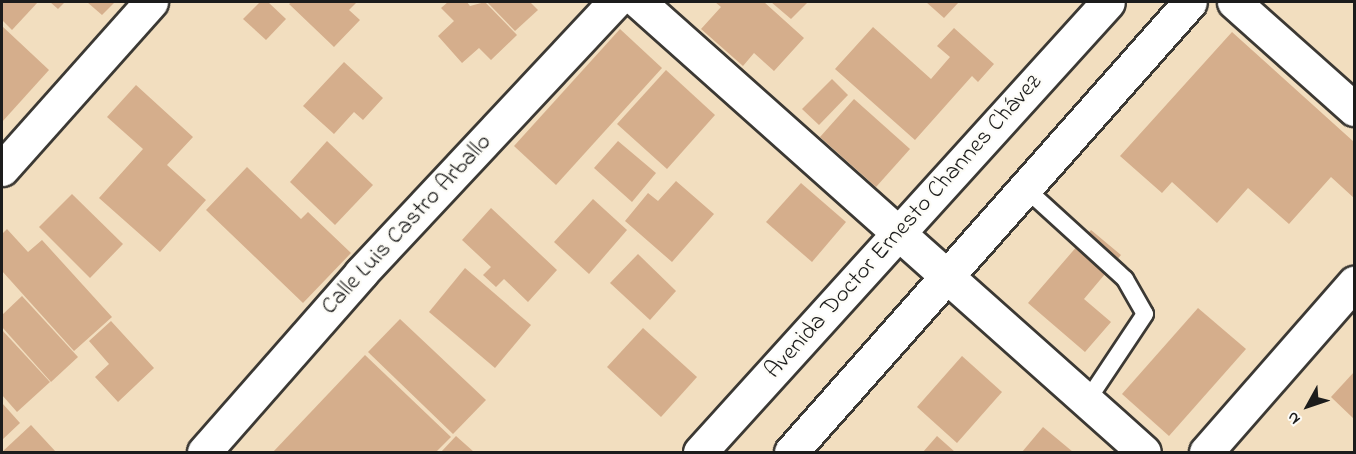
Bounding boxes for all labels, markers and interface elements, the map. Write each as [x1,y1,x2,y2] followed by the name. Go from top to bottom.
[760,69,1048,385] street label: Avenida Doctor Ernesto Channes Chávez
[316,129,498,321] street label: Calle Luis Castro Arballo
[1278,376,1338,436] north arrow
[1282,406,1307,429] text: N

